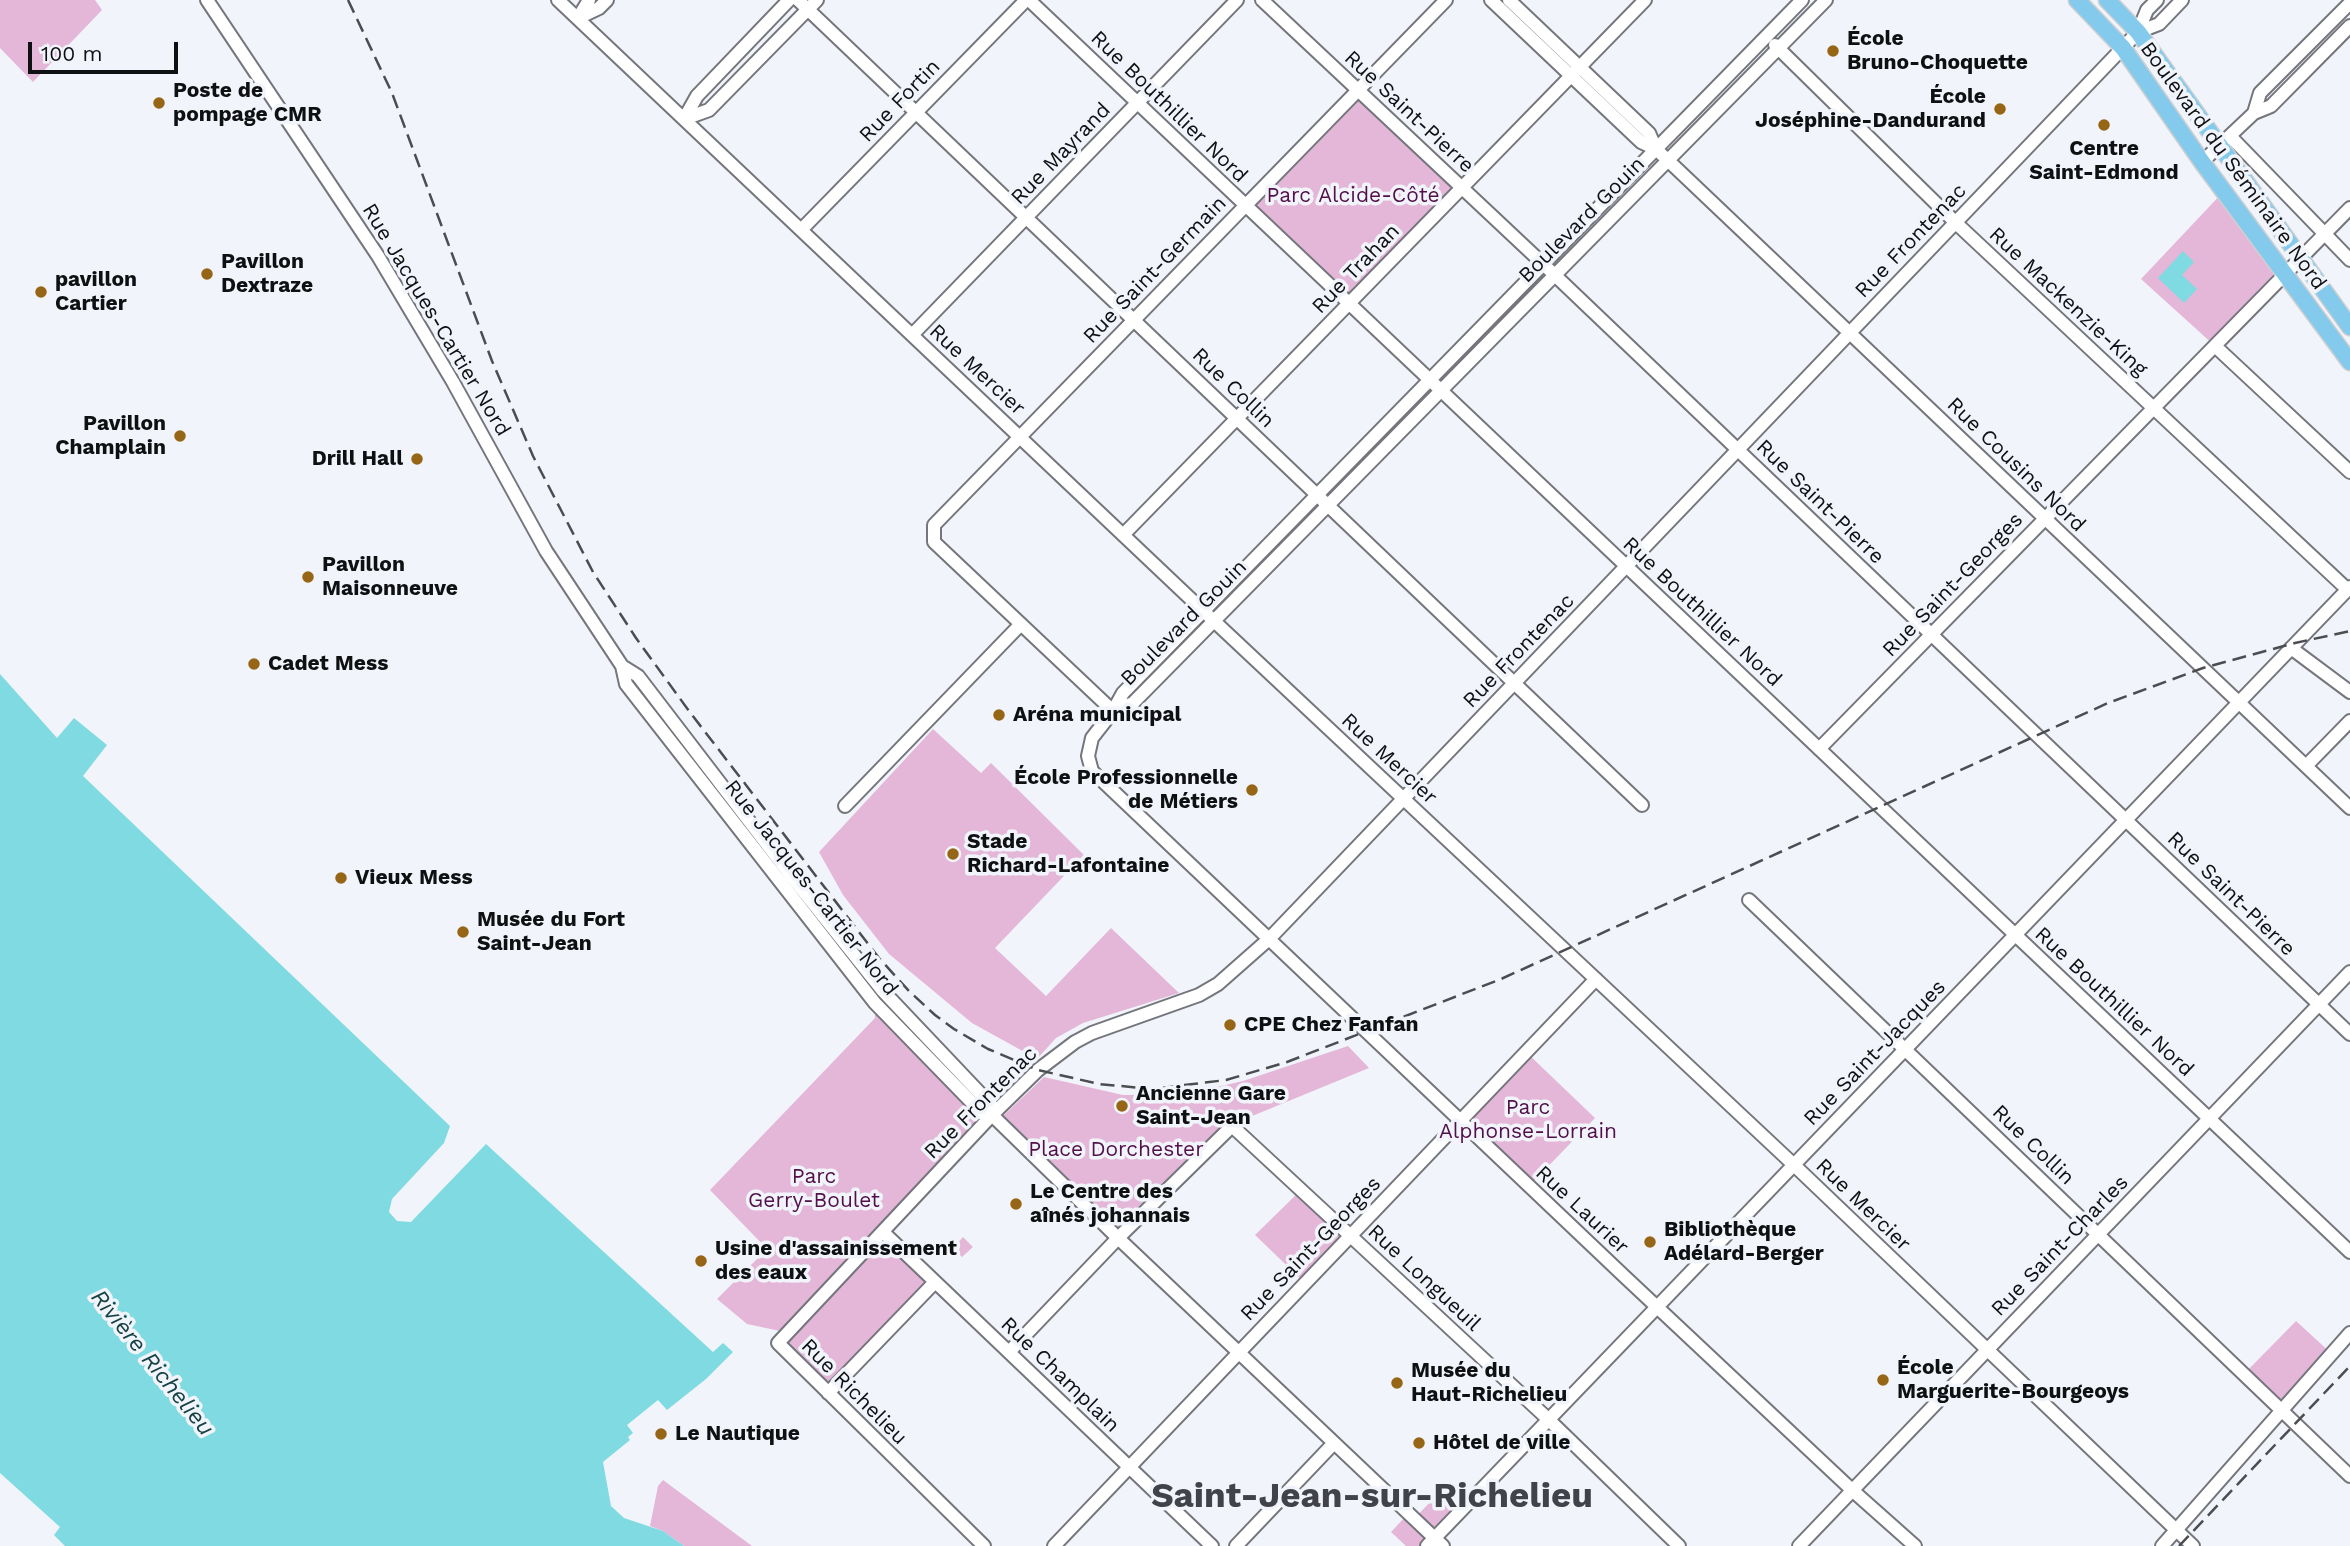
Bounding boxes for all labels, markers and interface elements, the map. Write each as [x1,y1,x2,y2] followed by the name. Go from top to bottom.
[1085,26,1253,188] street label: Rue Bouthillier Nord
[1847,26,2028,76] place label: École Bruno-Choquette
[32,28,182,72] scale bar
[2135,37,2331,295] street label: Boulevard du Séminaire Nord
[41,41,103,66] text: 100 m
[1825,43,1841,59] marker: École Bruno-Choquette
[1339,45,1479,179] street label: Rue Saint-Pierre
[854,54,946,148] street label: Rue Fortin
[173,78,322,128] place label: Poste de pompage CMR
[1755,84,1986,134] place label: École Joséphine-Dandurand
[151,95,167,111] marker: Poste de pompage CMR
[1006,98,1116,210] street label: Rue Mayrand
[1992,101,2008,117] marker: École Joséphine-Dandurand
[2096,117,2112,133] marker: Centre Saint-Edmond
[2029,136,2179,186] place label: Centre Saint-Edmond
[1514,152,1650,288] street label: Boulevard Gouin
[1850,179,1972,303] street label: Rue Frontenac
[1266,183,1440,209] park label: Parc Alcide-Côté
[1078,191,1232,349] street label: Rue Saint-Germain
[356,199,516,441] street label: Rue Jacques-Cartier Nord
[1307,219,1405,319] street label: Rue Trahan
[1984,222,2152,382] street label: Rue Mackenzie-King
[221,249,313,299] place label: Pavillon Dextraze
[199,266,215,282] marker: Pavillon Dextraze
[55,267,137,317] place label: pavillon Cartier
[33,284,49,300] marker: pavillon Cartier
[924,319,1030,421] street label: Rue Mercier
[1187,343,1279,433] street label: Rue Collin
[1941,392,2091,538] street label: Rue Cousins Nord
[55,411,166,461] place label: Pavillon Champlain
[172,428,188,444] marker: Pavillon Champlain
[1751,435,1889,569] street label: Rue Saint-Pierre
[312,446,403,472] place label: Drill Hall
[409,451,425,467] marker: Drill Hall
[1878,508,2028,662] street label: Rue Saint-Georges
[1617,532,1787,692] street label: Rue Bouthillier Nord
[322,552,458,602] place label: Pavillon Maisonneuve
[1116,555,1252,691] street label: Boulevard Gouin
[300,569,316,585] marker: Pavillon Maisonneuve
[1458,589,1580,713] street label: Rue Frontenac
[268,651,388,677] place label: Cadet Mess
[246,656,262,672] marker: Cadet Mess
[1013,702,1181,728] place label: Aréna municipal
[991,707,1007,723] marker: Aréna municipal
[1336,708,1442,810] street label: Rue Mercier
[1014,765,1238,815] place label: École Professionnelle de Métiers
[719,775,903,1001] street label: Rue Jacques-Cartier Nord
[1244,782,1260,798] marker: École Professionnelle de Métiers
[2162,827,2300,961] street label: Rue Saint-Pierre
[967,829,1169,879] place label: Stade Richard-Lafontaine
[945,846,961,862] marker: Stade Richard-Lafontaine
[355,865,473,891] place label: Vieux Mess
[333,870,349,886] marker: Vieux Mess
[477,907,625,957] place label: Musée du Fort Saint-Jean
[2029,922,2199,1082] street label: Rue Bouthillier Nord
[455,924,471,940] marker: Musée du Fort Saint-Jean
[1799,975,1951,1131] street label: Rue Saint-Jacques
[1244,1012,1419,1038] place label: CPE Chez Fanfan
[1222,1017,1238,1033] marker: CPE Chez Fanfan
[919,1041,1043,1165] street label: Rue Frontenac
[1136,1081,1286,1131] place label: Ancienne Gare Saint-Jean
[1439,1095,1617,1145] park label: Parc Alphonse-Lorrain
[1114,1098,1130,1114] marker: Ancienne Gare Saint-Jean
[1987,1100,2079,1190] street label: Rue Collin
[1028,1137,1204,1163] park label: Place Dorchester
[1810,1154,1916,1256] street label: Rue Mercier
[1530,1160,1634,1260] street label: Rue Laurier
[748,1164,880,1214] park label: Parc Gerry-Boulet
[1986,1170,2134,1322] street label: Rue Saint-Charles
[1236,1172,1386,1326] street label: Rue Saint-Georges
[1030,1179,1190,1229] place label: Le Centre des aînés johannais
[1008,1196,1024,1212] marker: Le Centre des aînés johannais
[1664,1217,1824,1267] place label: Bibliothèque Adélard-Berger
[1362,1219,1486,1337] street label: Rue Longueuil
[1642,1234,1658,1250] marker: Bibliothèque Adélard-Berger
[715,1236,957,1286] place label: Usine d'assainissement des eaux
[693,1253,709,1269] marker: Usine d'assainissement des eaux
[85,1284,219,1442] water label: Rivière Richelieu
[995,1312,1125,1438] street label: Rue Champlain
[796,1334,912,1450] street label: Rue Richelieu
[1897,1355,2129,1405] place label: École Marguerite-Bourgeoys
[1411,1358,1567,1408] place label: Musée du Haut-Richelieu
[1875,1372,1891,1388] marker: École Marguerite-Bourgeoys
[1389,1375,1405,1391] marker: Musée du Haut-Richelieu
[675,1421,800,1447] place label: Le Nautique
[653,1426,669,1442] marker: Le Nautique
[1433,1430,1570,1456] place label: Hôtel de ville
[1411,1435,1427,1451] marker: Hôtel de ville
[1151,1476,1593,1518] district label: Saint-Jean-sur-Richelieu

